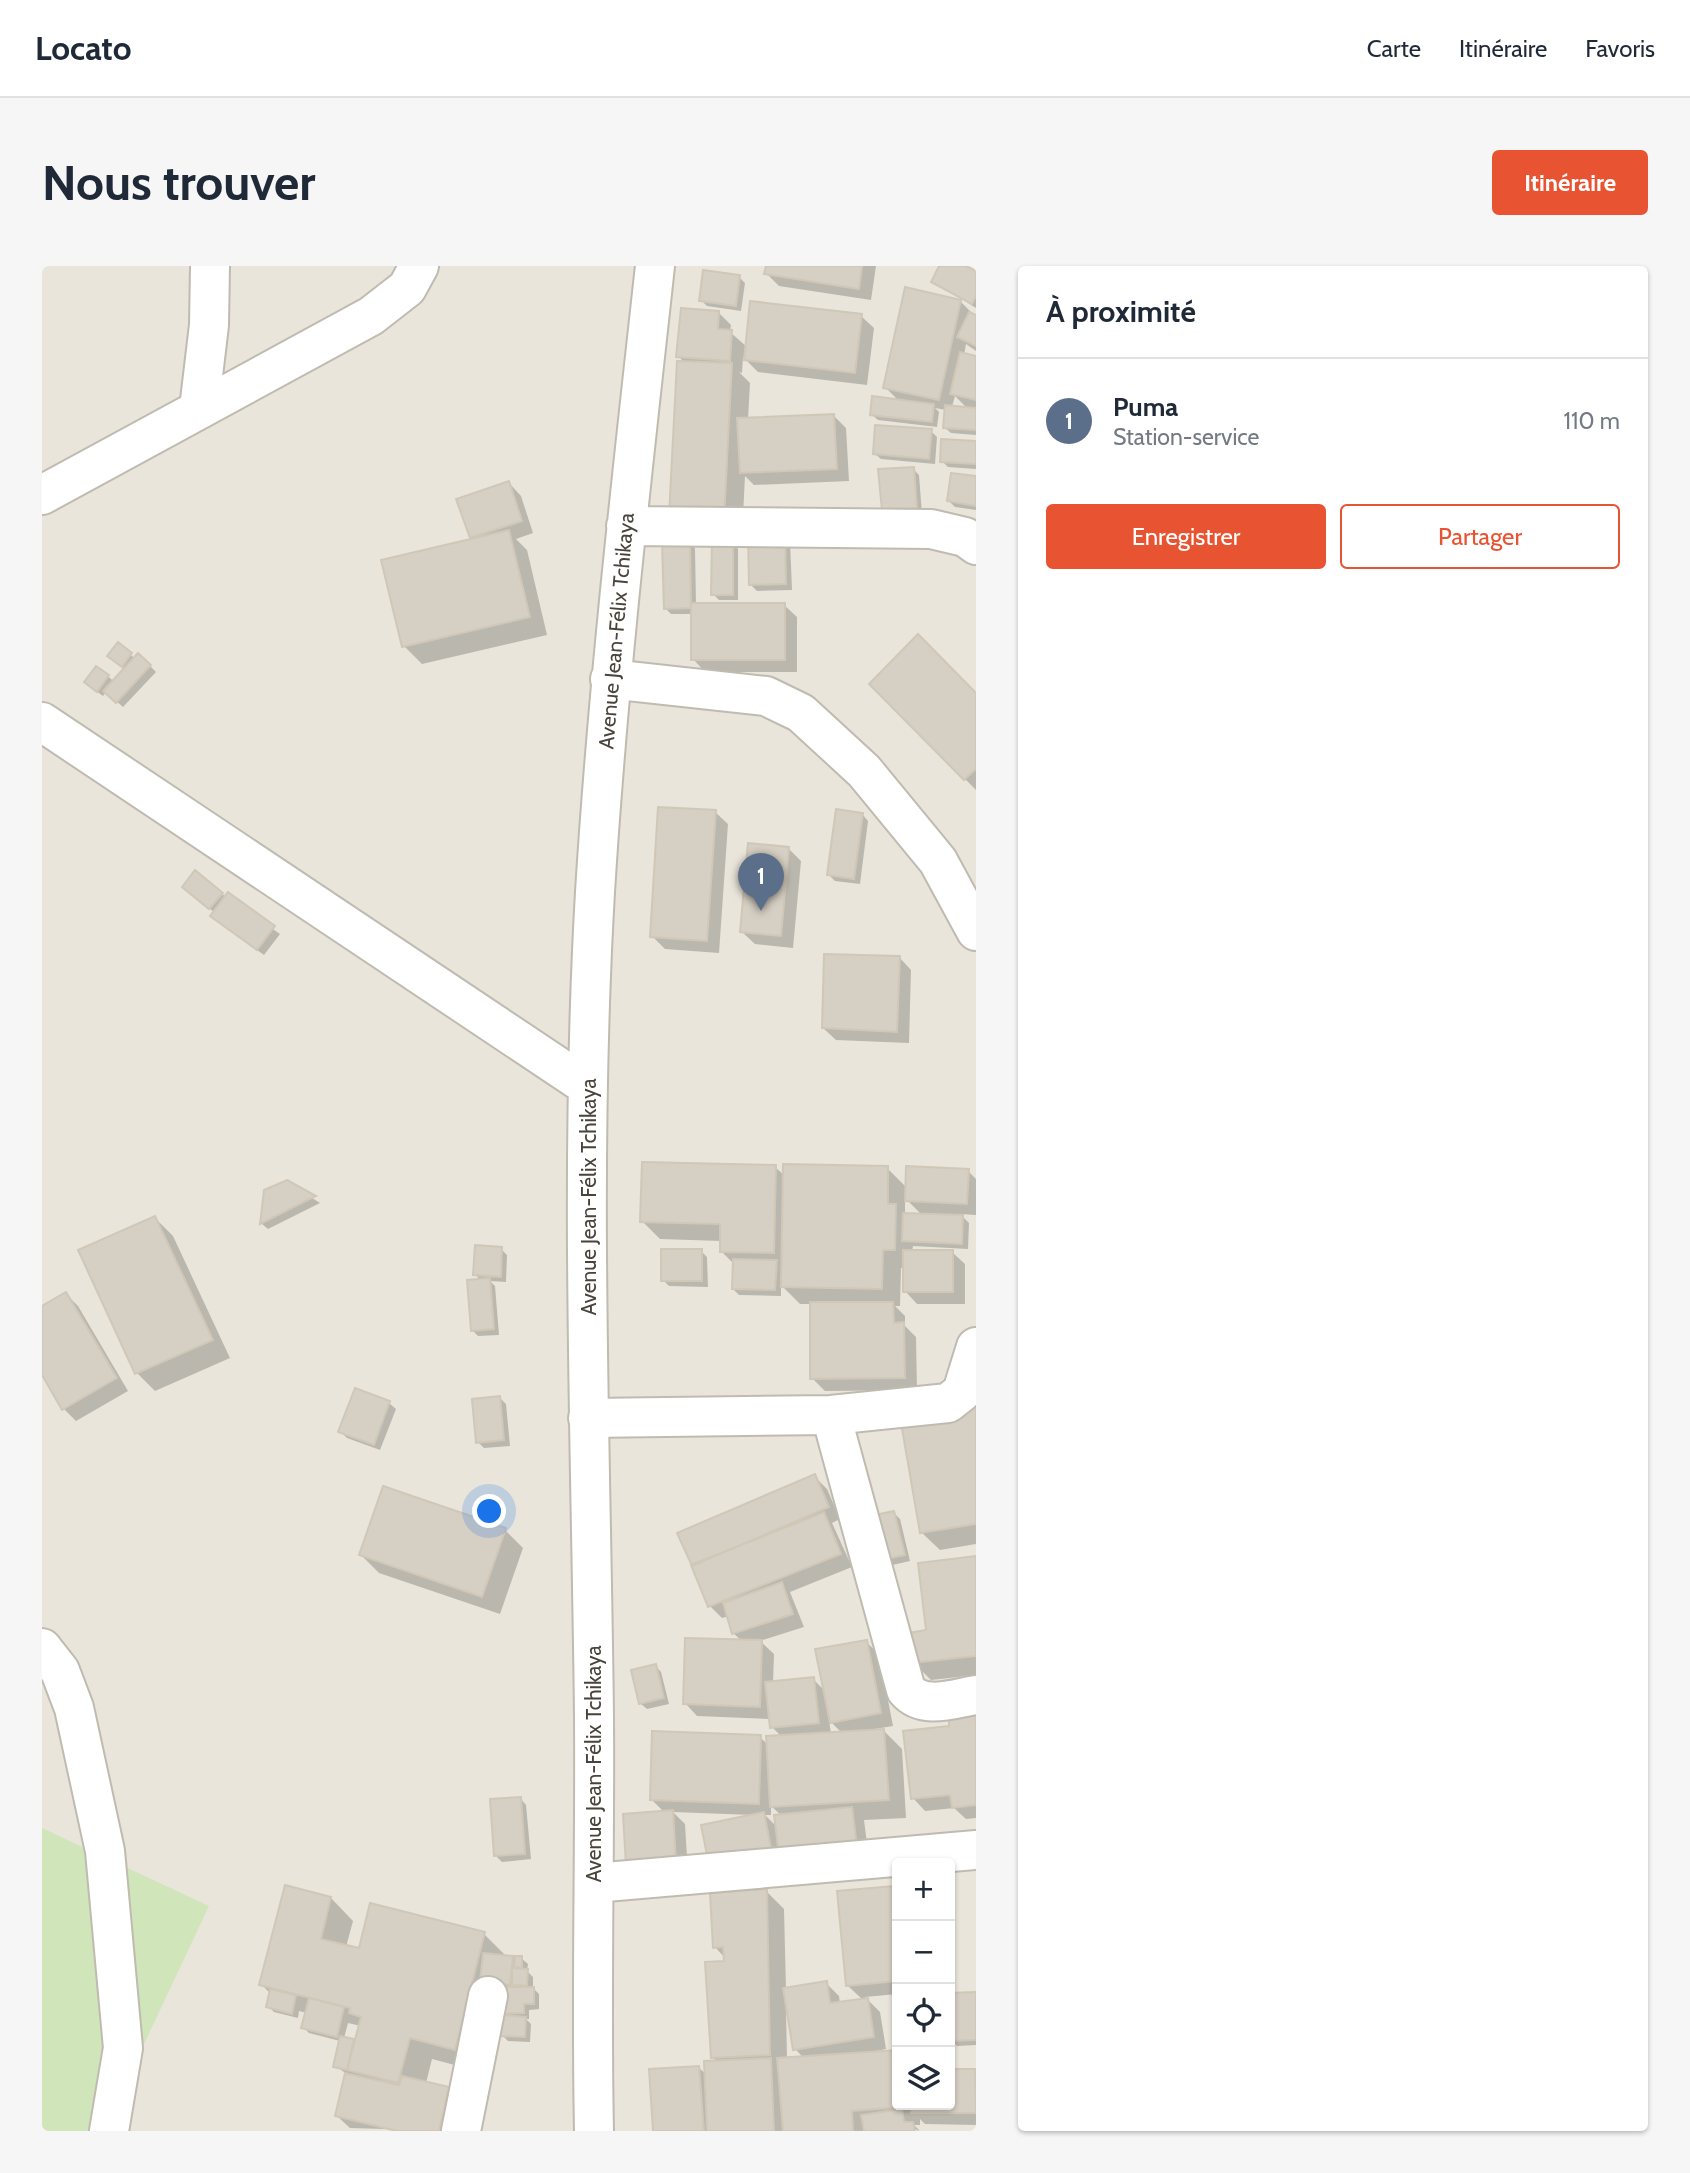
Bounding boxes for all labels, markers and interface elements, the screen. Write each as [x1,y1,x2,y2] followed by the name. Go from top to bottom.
[35,28,131,68] text: Locato
[1367,34,1421,63] text: Carte
[1459,34,1547,63] text: Itinéraire
[1585,34,1655,63] text: Favoris
[1492,150,1648,215] button: Itinéraire
[42,153,316,212] text: Nous trouver
[1046,293,1196,330] text: À proximité
[1113,391,1178,423] text: Puma
[1065,407,1073,435] text: 1
[1564,407,1620,435] text: 110 m
[1113,423,1259,451] text: Station-service
[1046,504,1326,569] button: Enregistrer
[1340,504,1620,569] button: Partager
[593,512,639,750] street label: Avenue Jean-Félix Tchikaya
[738,853,784,911] pin: 1
[576,1078,601,1316] street label: Avenue Jean-Félix Tchikaya
[472,1494,506,1528] your location
[581,1645,606,1883] street label: Avenue Jean-Félix Tchikaya
[892,1858,955,2110] map controls
[892,1858,955,1921] button: +
[892,1921,955,1984] button: −
[892,1984,955,2047] button: locate
[892,2047,955,2110] button: layers

